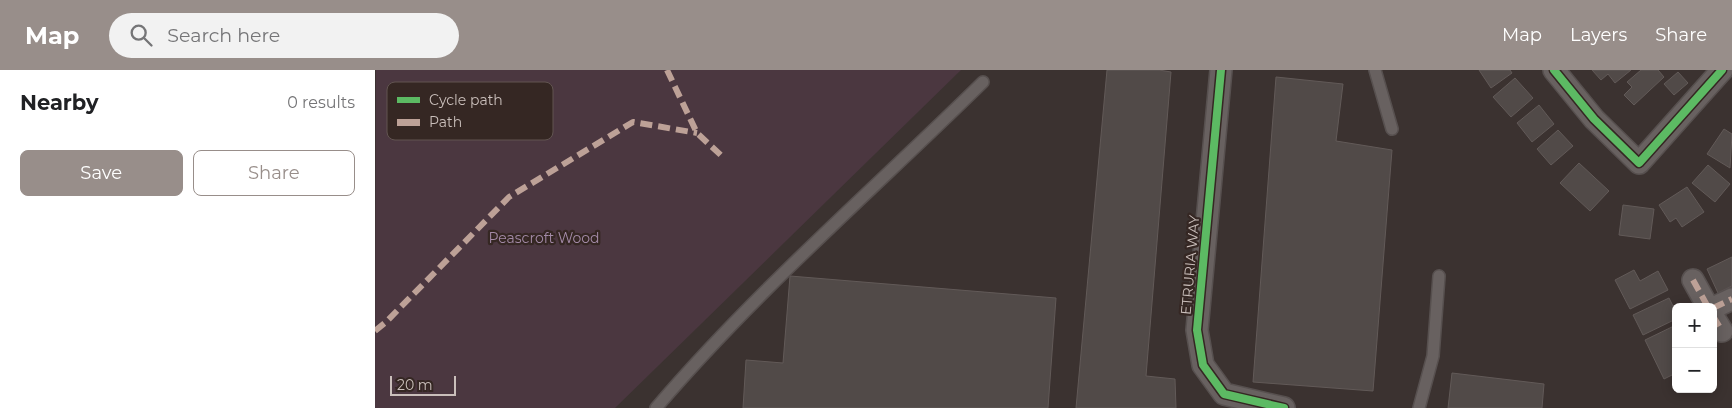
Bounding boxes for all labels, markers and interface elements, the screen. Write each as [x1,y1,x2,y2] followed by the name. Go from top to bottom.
[109,13,459,58] search box
[25,21,79,50] text: Map
[127,21,155,49] icon: search
[167,24,280,47] text: Search here
[1502,24,1542,46] text: Map
[1570,24,1627,46] text: Layers
[1655,24,1707,46] text: Share
[387,82,553,140] legend
[20,90,99,115] text: Nearby
[429,91,503,109] text: Cycle path
[287,93,355,112] text: 0 results
[429,113,462,131] text: Path
[20,150,183,196] button: Save
[193,150,355,196] button: Share
[1177,214,1203,316] street label: ETRURIA WAY
[488,229,600,247] park label: Peascroft Wood
[1672,303,1717,393] map controls
[1672,303,1717,348] button: +
[1672,348,1717,393] button: −
[390,373,456,396] scale bar
[397,376,433,394] text: 20 m

